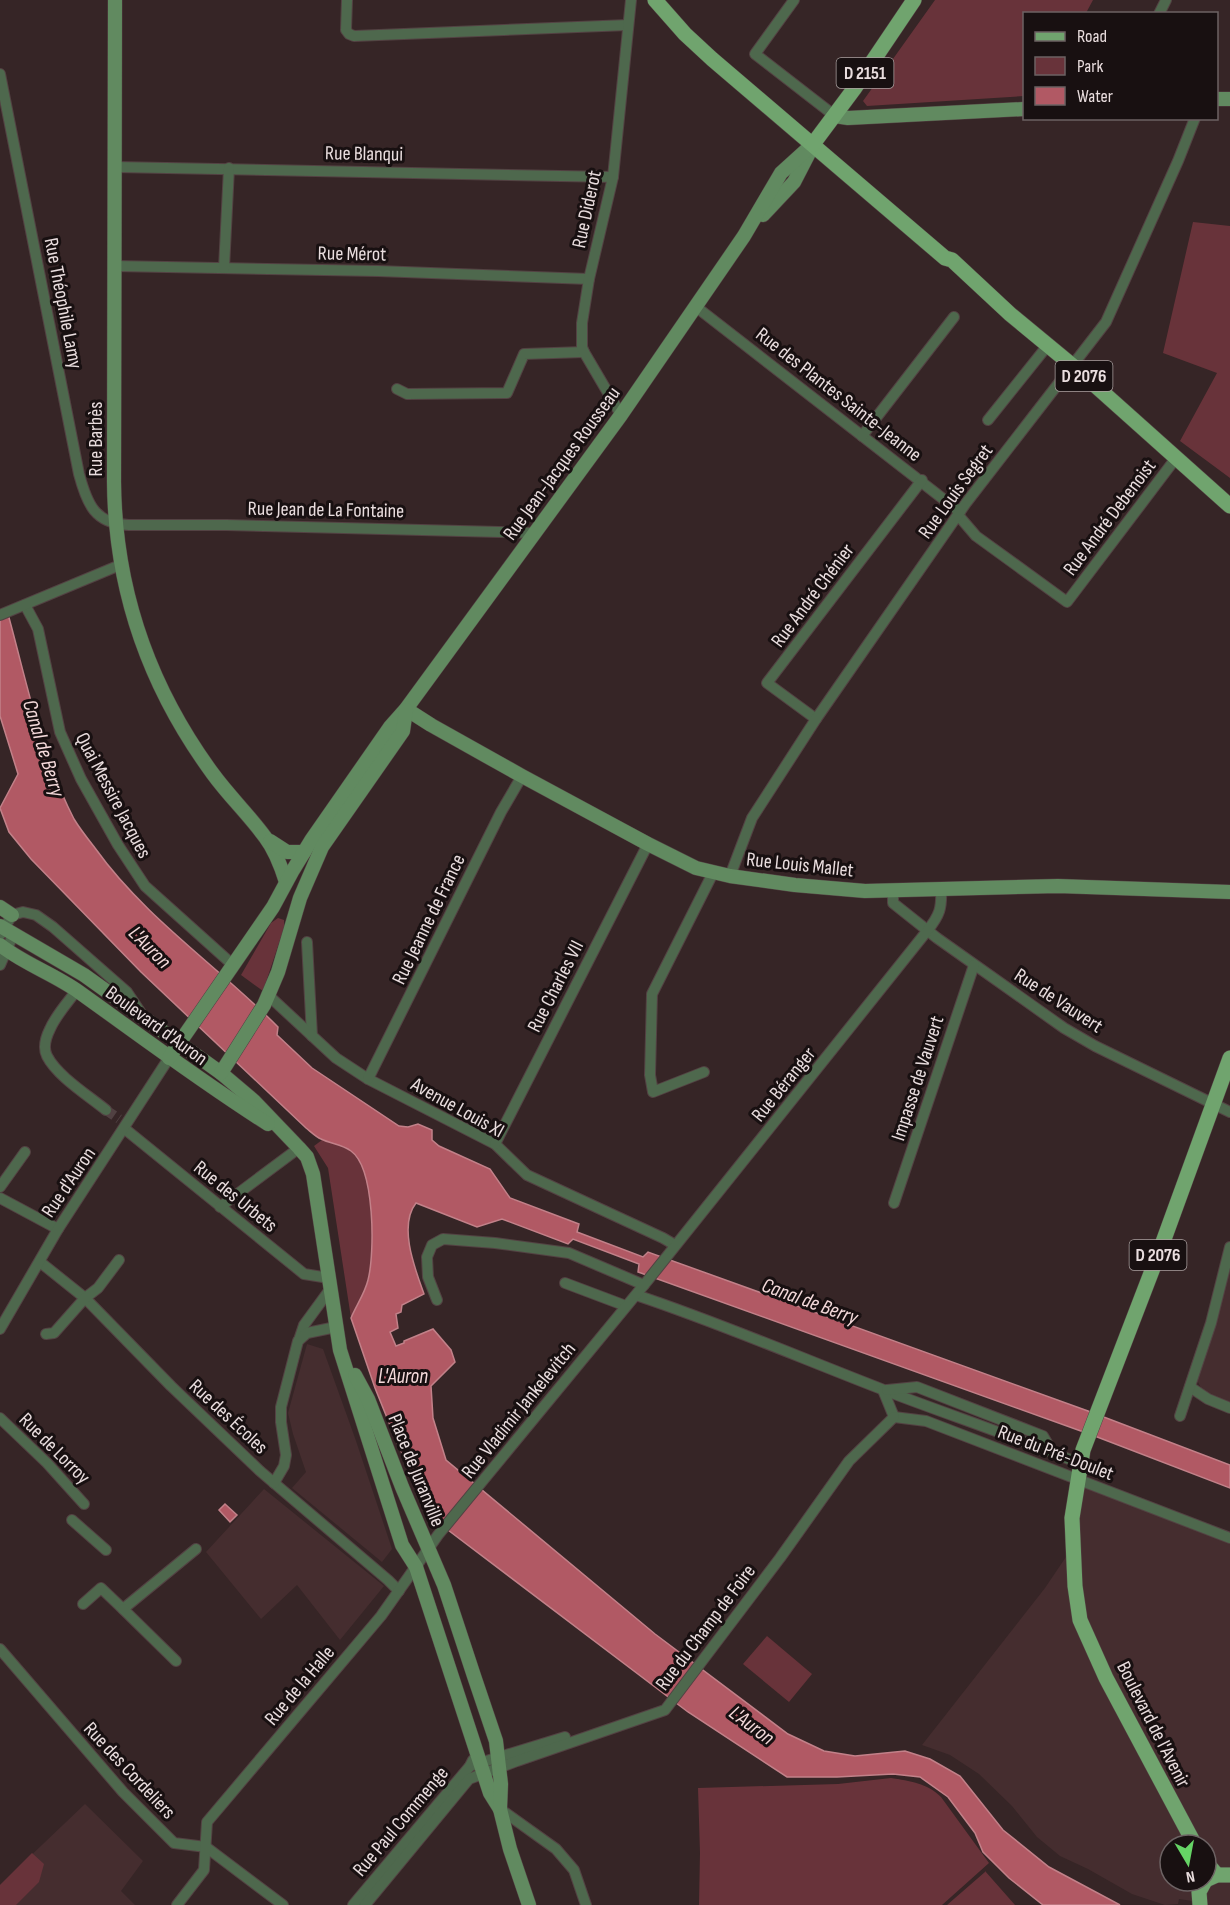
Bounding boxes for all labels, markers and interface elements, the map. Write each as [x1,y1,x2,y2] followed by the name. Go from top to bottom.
[1023,12,1218,120] legend
[1077,26,1107,47] text: Road
[1077,56,1103,77] text: Park
[836,58,894,88] road number: D 2151
[1077,86,1113,107] text: Water
[325,141,403,167] street label: Rue Blanqui
[567,168,607,250] street label: Rue Diderot
[39,236,88,371] street label: Rue Théophile Lamy
[317,241,386,267] street label: Rue Mérot
[751,323,926,467] street label: Rue des Plantes Sainte-Jeanne
[1056,361,1112,391] road number: D 2076
[498,382,625,545] street label: Rue Jean-Jacques Rousseau
[84,402,108,476] street label: Rue Barbès
[914,440,998,543] street label: Rue Louis Segret
[1058,455,1161,580] street label: Rue André Debenoist
[248,497,404,523] street label: Rue Jean de La Fontaine
[766,539,860,652] street label: Rue André Chénier
[17,697,70,801] water label: Canal de Berry
[70,729,156,862] street label: Quai Messire Jacques
[745,847,855,883] street label: Rue Louis Mallet
[387,850,471,988] street label: Rue Jeanne de France
[123,921,176,974] water label: L'Auron
[523,937,589,1036] street label: Rue Charles VII
[1010,963,1107,1038] street label: Rue de Vauvert
[101,981,212,1071] street label: Boulevard d'Auron
[886,1013,949,1144] street label: Impasse de Vauvert
[746,1042,821,1127] street label: Rue Béranger
[406,1072,508,1143] street label: Avenue Louis XI
[37,1143,101,1222] street label: Rue d'Auron
[189,1156,282,1238] street label: Rue des Urbets
[1130,1240,1186,1270] road number: D 2076
[759,1273,862,1331] water label: Canal de Berry
[457,1338,581,1483] street label: Rue Vladimir Jankelevitch
[378,1364,428,1389] water label: L'Auron
[184,1374,273,1459] street label: Rue des Écoles
[14,1408,95,1490] street label: Rue de Lorroy
[383,1410,450,1530] street label: Place de Juranville
[994,1420,1117,1486] street label: Rue du Pré-Doulet
[651,1560,761,1695] street label: Rue du Champ de Foire
[260,1641,340,1730] street label: Rue de la Halle
[1111,1658,1195,1791] street label: Boulevard de l'Avenir
[724,1700,779,1751] water label: L'Auron
[78,1717,180,1824] street label: Rue des Cordeliers
[348,1762,454,1881] street label: Rue Paul Commenge
[1158,1833,1218,1893] north arrow
[1184,1866,1196,1886] text: N

